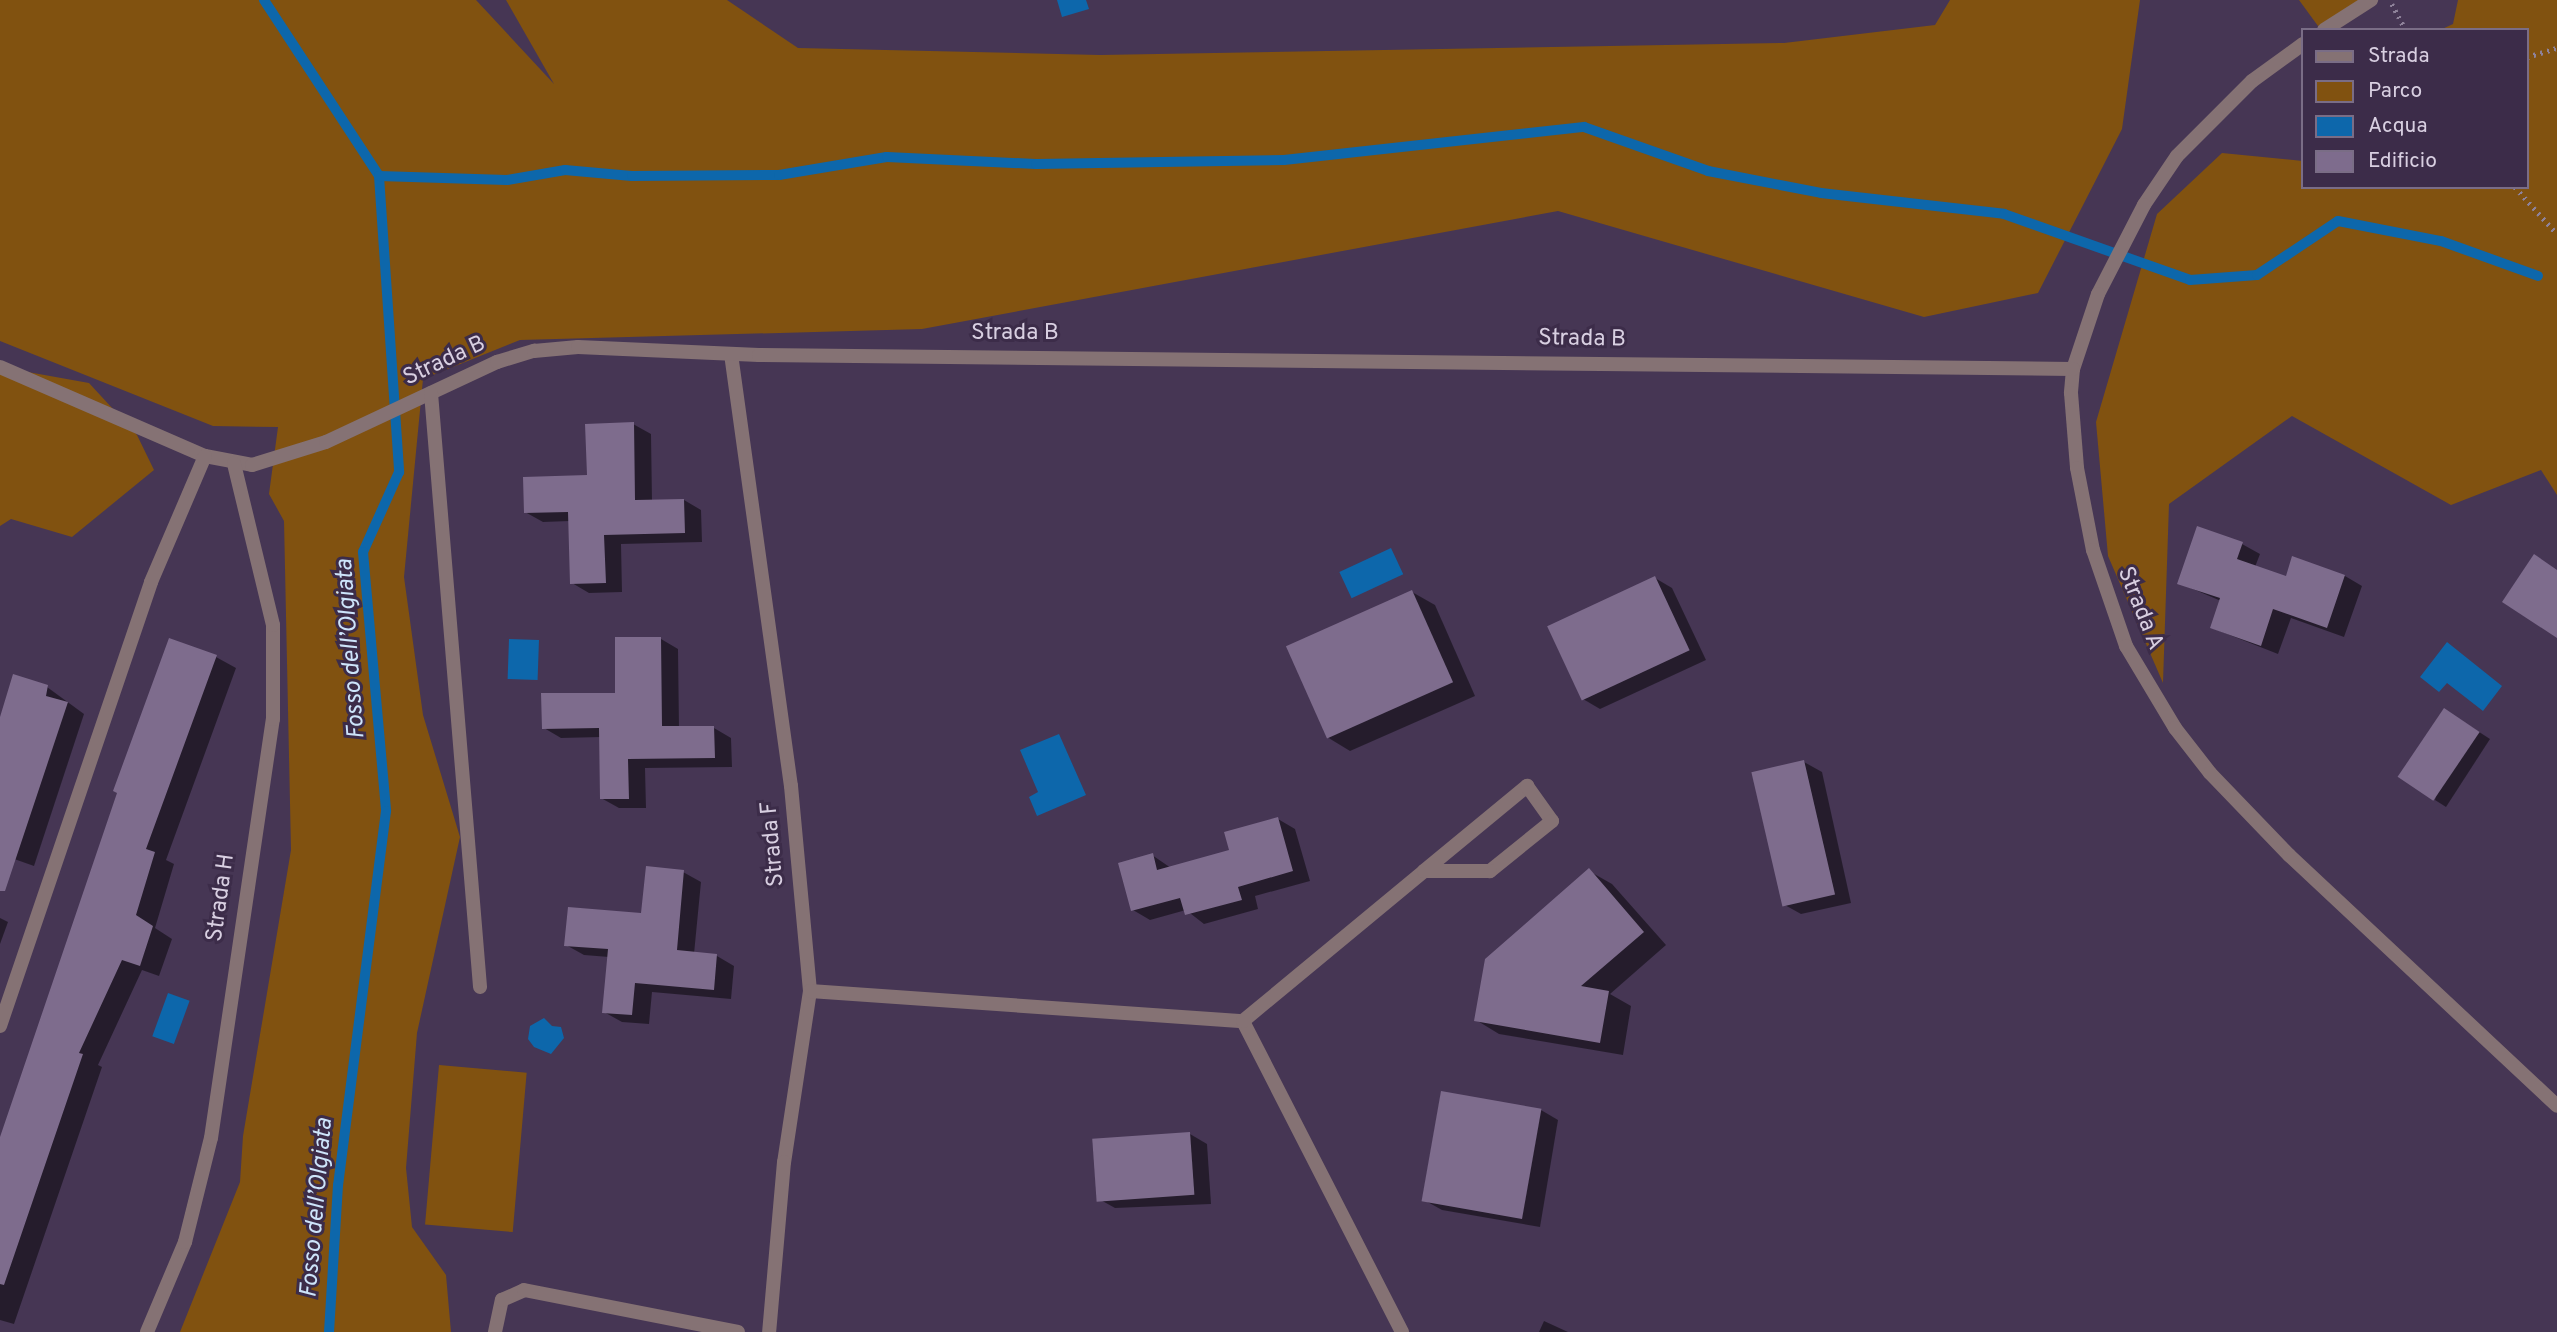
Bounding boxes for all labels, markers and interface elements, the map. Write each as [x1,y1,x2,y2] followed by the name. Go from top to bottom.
[2302,28,2529,189] legend
[2368,43,2429,70] text: Strada
[2368,78,2422,105] text: Parco
[2368,113,2428,140] text: Acqua
[2368,148,2437,175] text: Edificio
[971,320,1059,348] street label: Strada B
[1538,325,1626,355] street label: Strada B
[399,331,491,393] street label: Strada B
[331,558,373,740] water label: Fosso dell’Olgiata
[2110,563,2168,655] street label: Strada A
[757,800,791,888] street label: Strada F
[202,852,242,944] street label: Strada H
[296,1117,340,1299] water label: Fosso dell’Olgiata

